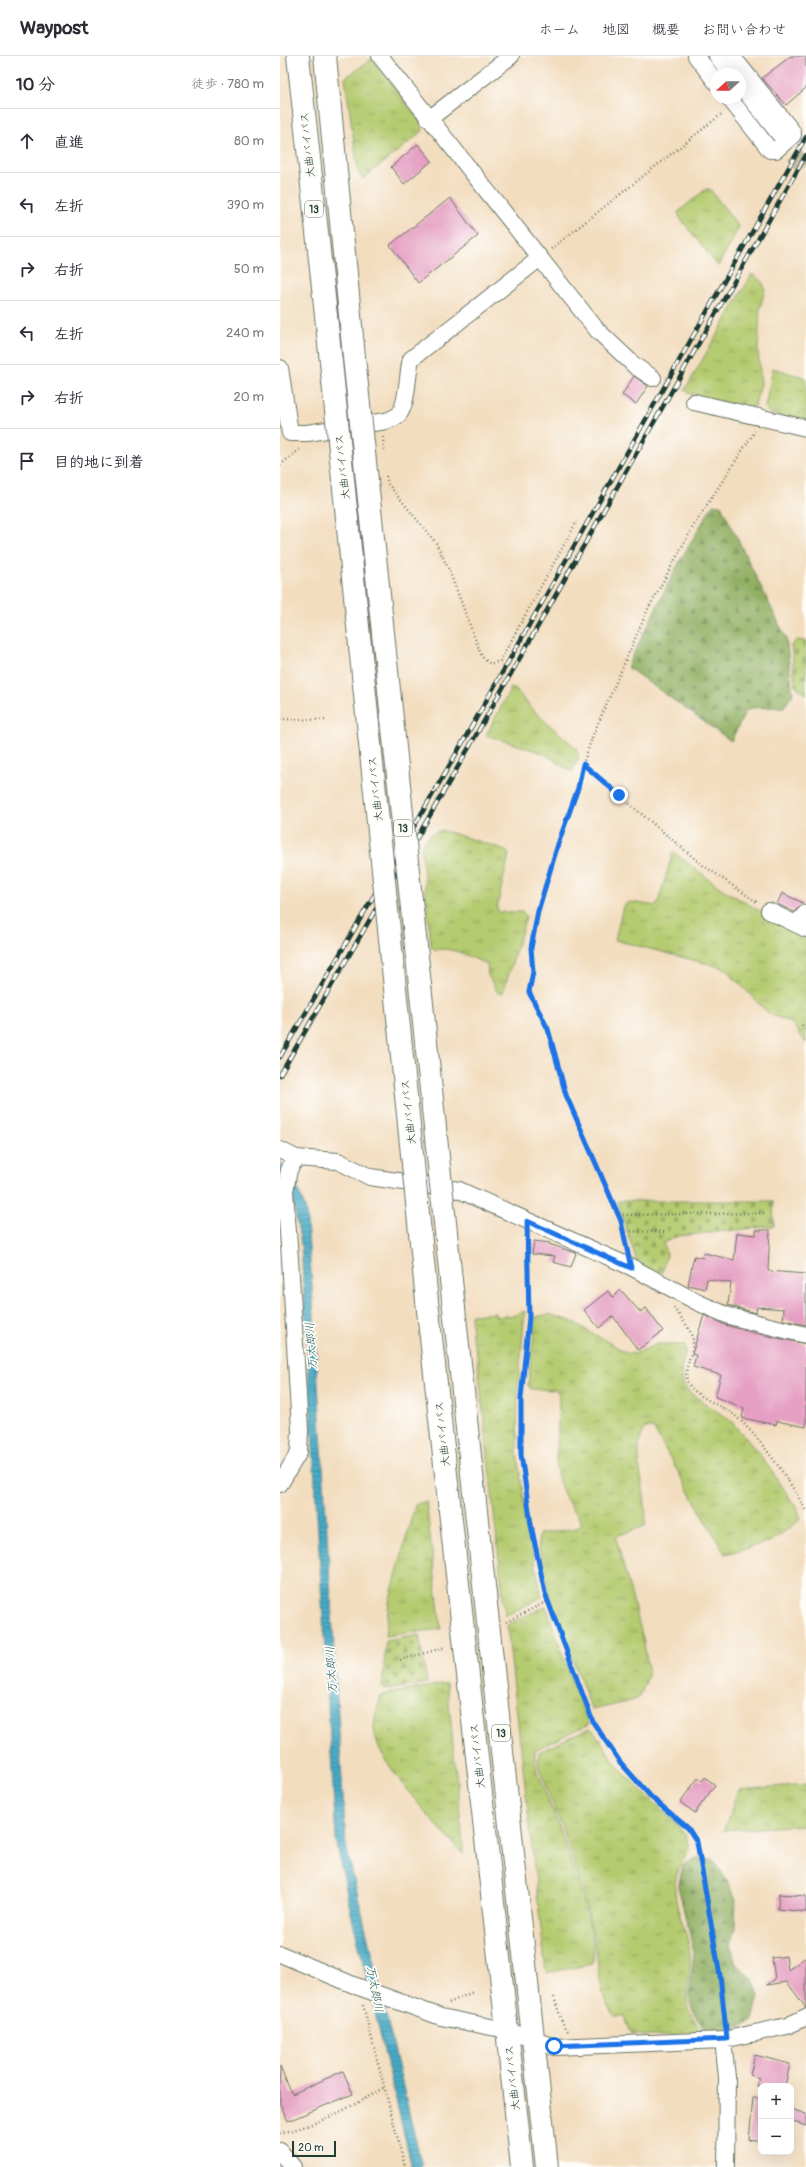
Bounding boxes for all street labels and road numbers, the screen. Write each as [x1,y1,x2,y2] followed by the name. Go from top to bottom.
[298,112,317,178] street label: 大曲バイパス
[305,201,323,217] road number: 13
[333,434,352,500] street label: 大曲バイパス
[366,756,385,822] street label: 大曲バイパス
[394,820,412,836] road number: 13
[399,1079,418,1145] street label: 大曲バイパス
[433,1401,452,1467] street label: 大曲バイパス
[468,1723,487,1789] street label: 大曲バイパス
[492,1725,510,1741] road number: 13
[503,2045,522,2111] street label: 大曲バイパス

